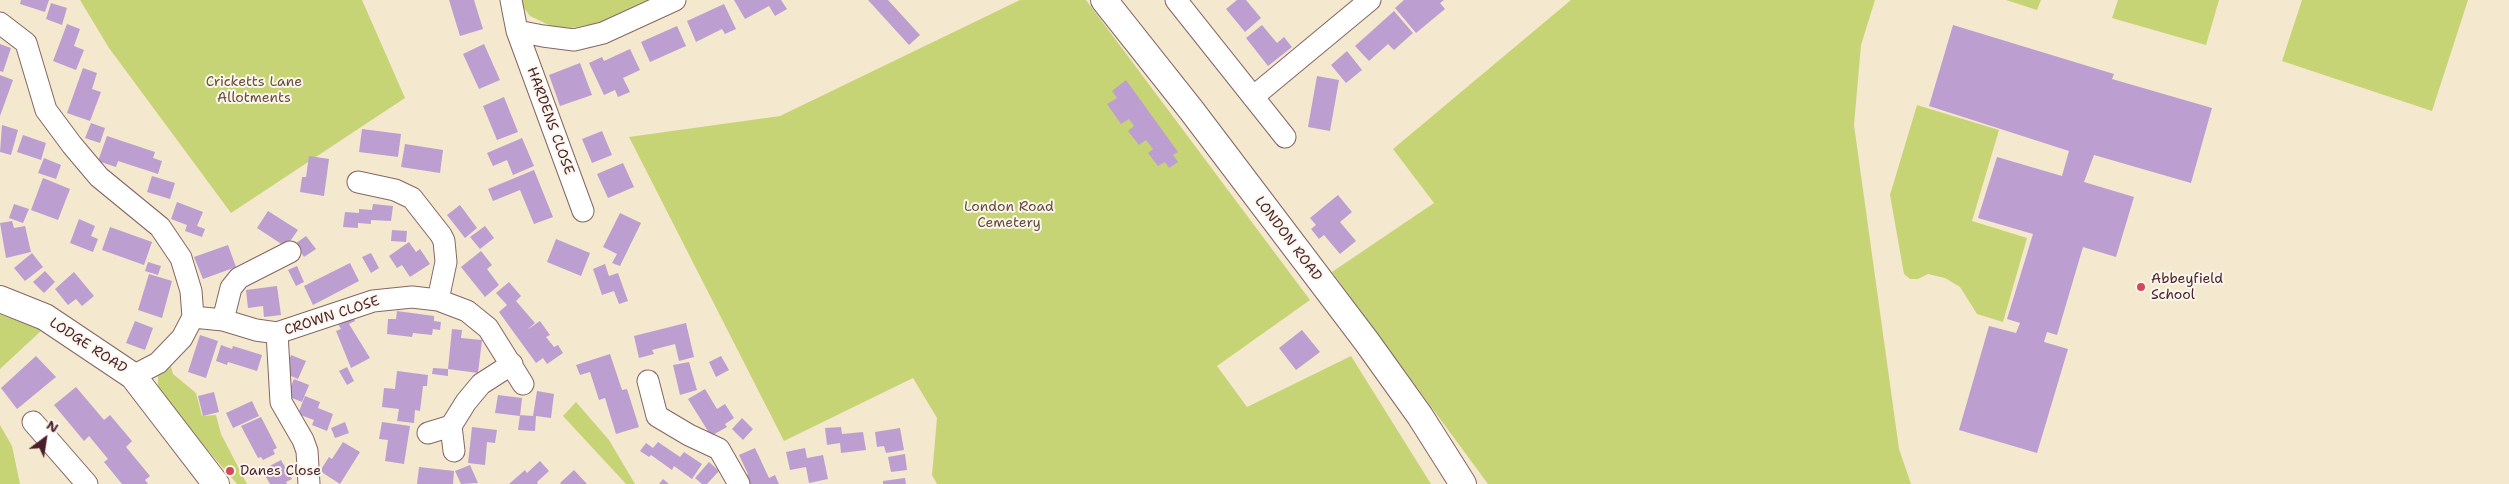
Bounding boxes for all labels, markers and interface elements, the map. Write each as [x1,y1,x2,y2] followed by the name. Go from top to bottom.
[523,65,577,177] street label: HARDENS CLOSE
[206,74,302,106] park label: Cricketts Lane Allotments
[1251,193,1325,285] street label: LONDON ROAD
[964,199,1054,232] park label: London Road Cemetery
[2151,271,2223,304] place label: Abbeyfield School
[2135,281,2147,293] marker: Abbeyfield School
[282,293,382,339] street label: CROWN CLOSE
[46,315,130,377] street label: LODGE ROAD
[20,414,70,464] north arrow
[43,416,62,437] text: N
[240,463,321,479] place label: Danes Close
[224,465,236,477] marker: Danes Close

